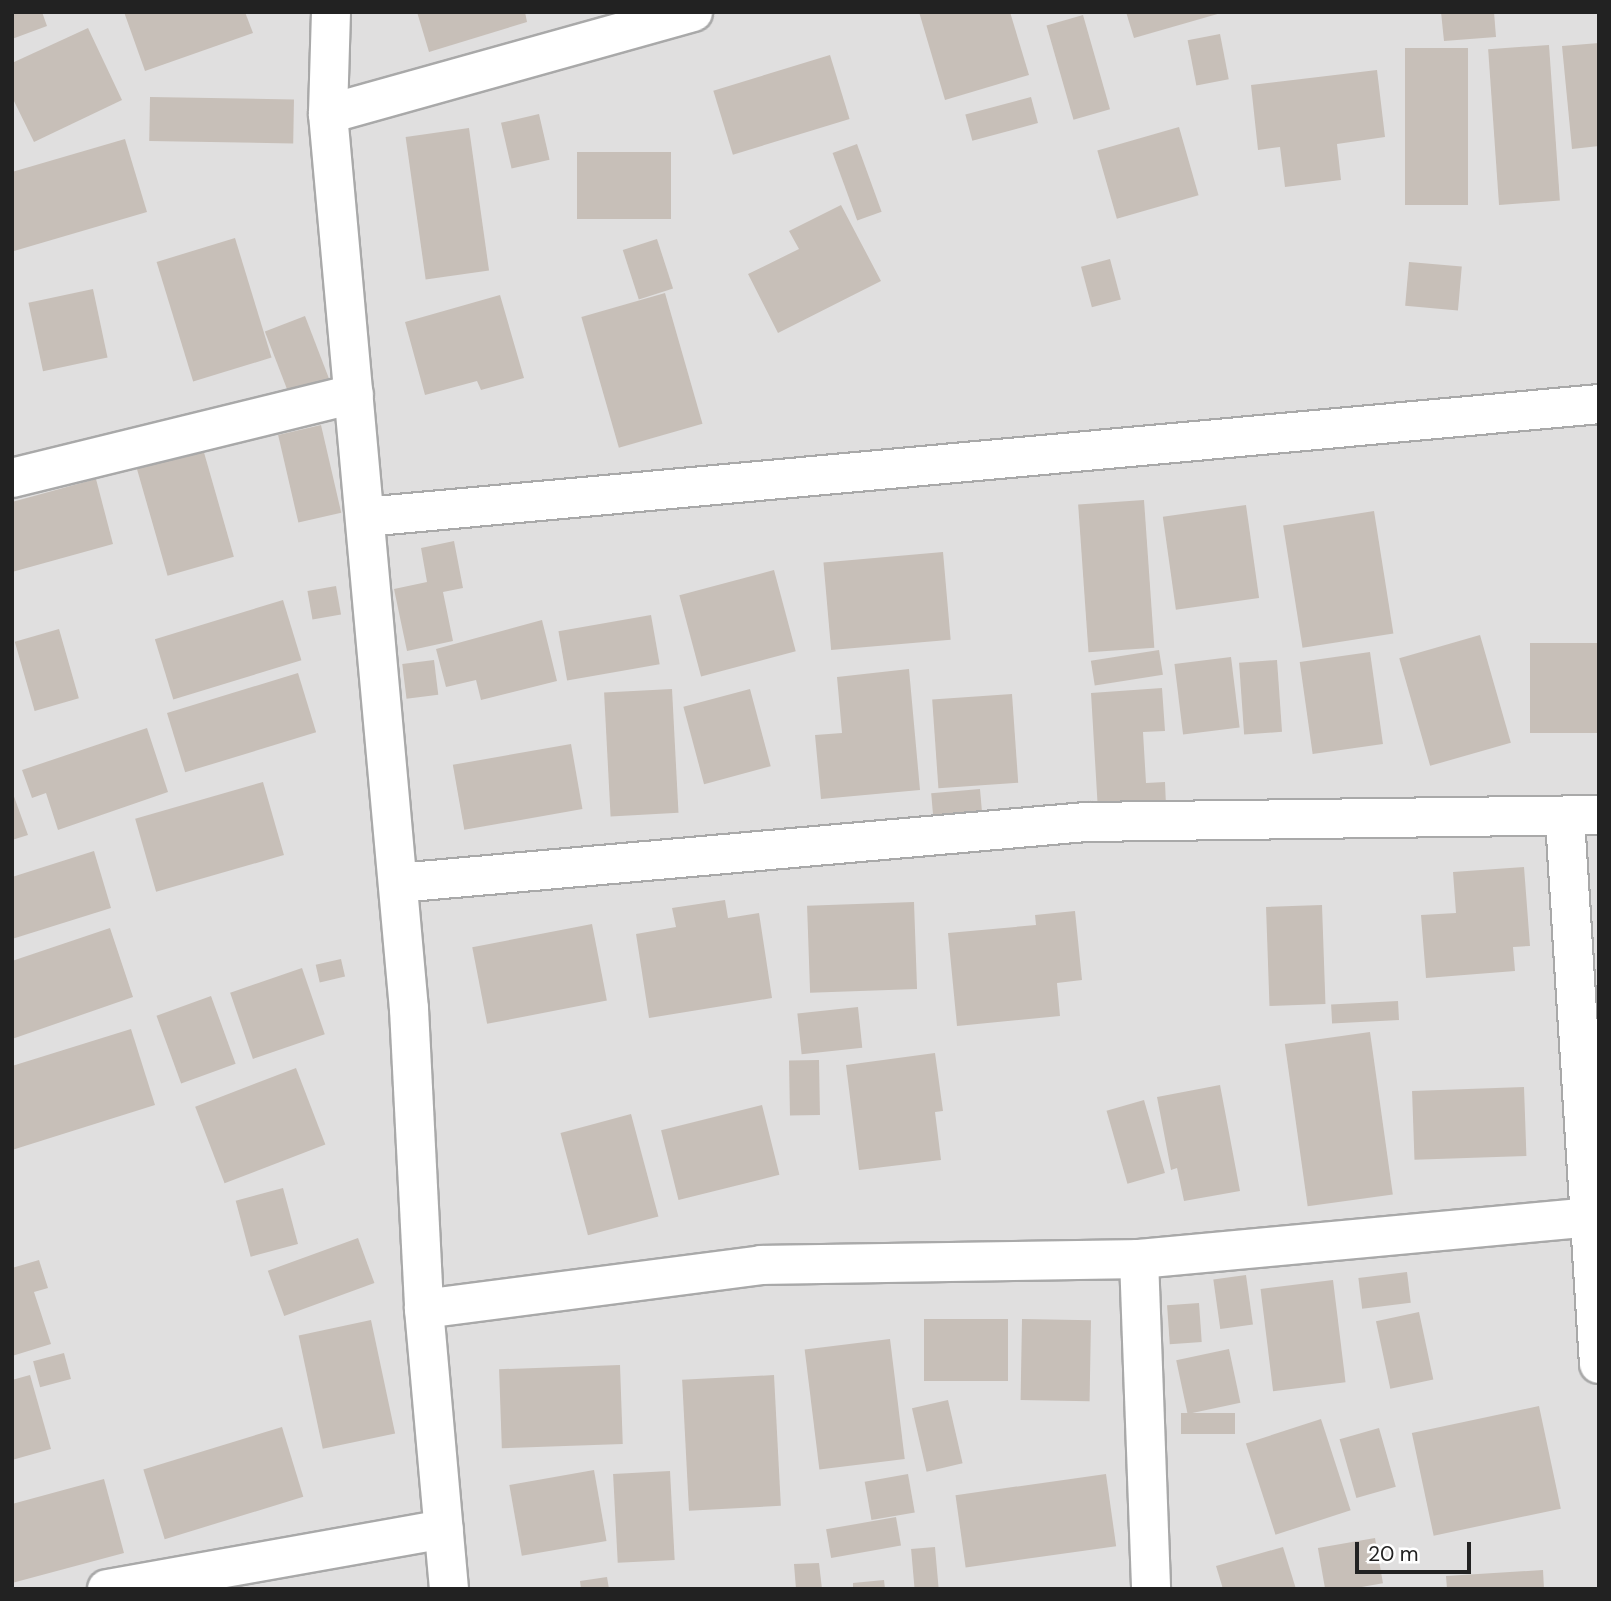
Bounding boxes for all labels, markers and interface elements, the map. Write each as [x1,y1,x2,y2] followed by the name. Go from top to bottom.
[1359,1528,1474,1572] scale bar
[1368,1540,1419,1568] text: 20 m

